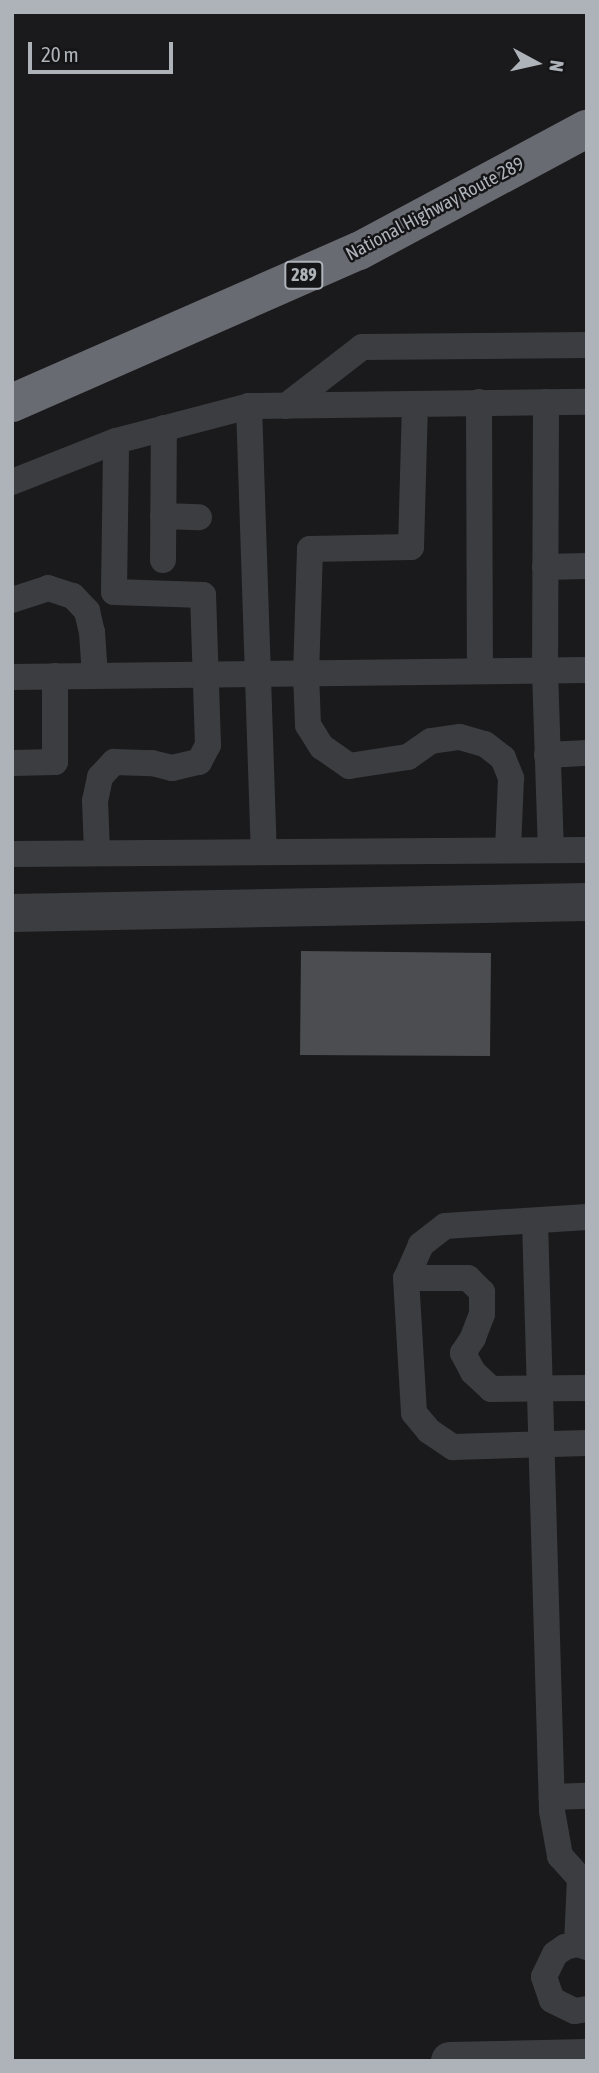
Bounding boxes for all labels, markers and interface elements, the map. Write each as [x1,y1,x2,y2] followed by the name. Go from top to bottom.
[32,28,177,72] scale bar
[501,28,571,98] north arrow
[41,42,79,66] text: 20 m
[545,59,568,73] text: N
[342,152,528,266] street label: National Highway Route 289
[283,260,325,290] road number: 289

